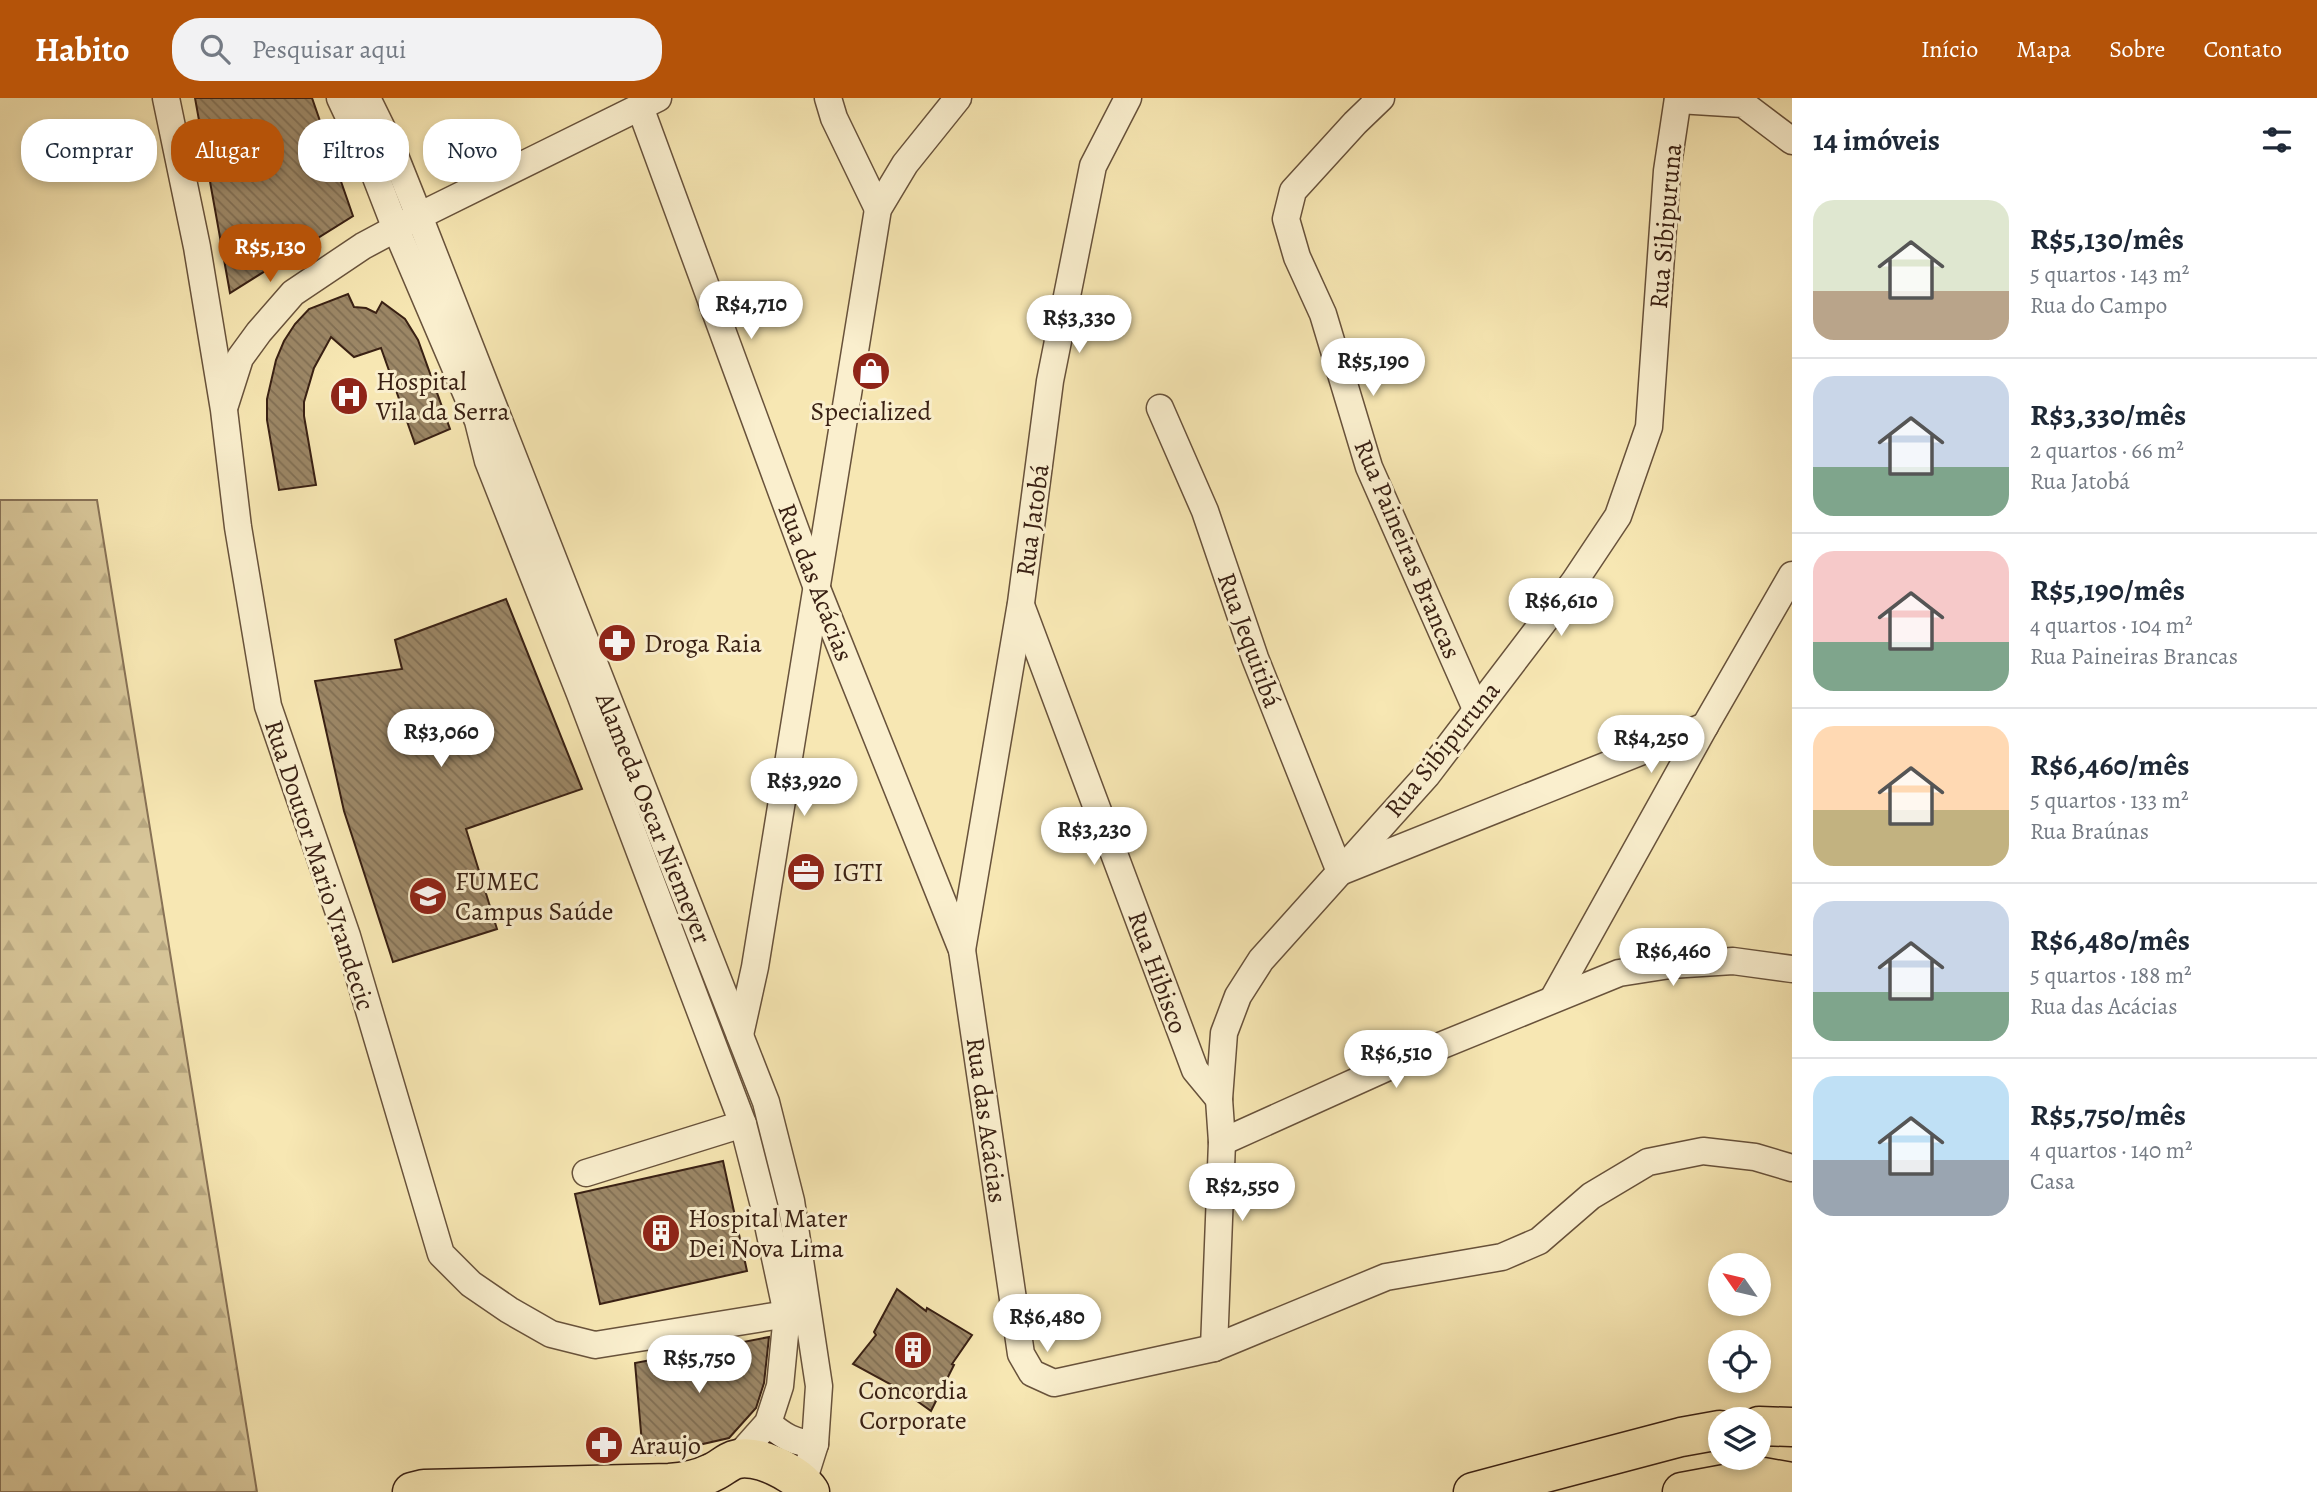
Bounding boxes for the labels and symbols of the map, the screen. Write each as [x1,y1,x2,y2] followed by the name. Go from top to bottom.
[1641,142,1690,310] street label: Rua Sibipuruna
[205,225,335,284] pin: R$5,130
[686,282,816,341] pin: R$4,710
[1014,296,1144,355] pin: R$3,330
[1308,338,1438,398] pin: R$5,190
[850,350,892,392] shop icon: Specialized
[375,364,510,429] place label: Hospital Vila da Serra
[328,375,370,417] hospital icon: Hospital Vila da Serra
[811,394,931,429] place label: Specialized
[1346,434,1470,664] street label: Rua Paineiras Brancas
[1007,462,1058,579] street label: Rua Jatobá
[769,498,862,666] street label: Rua das Acácias
[1209,568,1290,713] street label: Rua Jequitibá
[1496,578,1626,638] pin: R$6,610
[596,622,638,664] pharmacy icon: Droga Raia
[644,626,762,661] place label: Droga Raia
[1377,674,1508,825] street label: Rua Sibipuruna
[587,687,720,949] street label: Alameda Oscar Niemeyer
[376,710,506,769] pin: R$3,060
[256,715,383,1015] street label: Rua Doutor Mario Vrandecic
[1586,716,1716,775] pin: R$4,250
[739,758,869,818] pin: R$3,920
[1029,808,1159,867] pin: R$3,230
[785,851,827,893] office icon: IGTI
[833,855,883,890] place label: IGTI
[455,864,613,929] place label: FUMEC Campus Saúde
[407,875,449,917] school or university icon: FUMEC Campus Saúde
[1119,906,1196,1038] street label: Rua Hibisco
[1608,928,1738,988] pin: R$6,460
[1331,1030,1461,1090] pin: R$6,510
[958,1035,1015,1205] street label: Rua das Acácias
[1177,1164,1307,1223] pin: R$2,550
[688,1201,848,1266] place label: Hospital Mater Dei Nova Lima
[640,1212,682,1254] building icon: Hospital Mater Dei Nova Lima
[1708,1253,1771,1316] north arrow
[982,1294,1112,1354] pin: R$6,480
[892,1329,934,1371] building icon: Concordia Corporate
[634,1336,764,1395] pin: R$5,750
[858,1373,968,1438] place label: Concordia Corporate
[583,1424,625,1466] pharmacy icon: Araujo
[630,1428,701,1463] place label: Araujo

